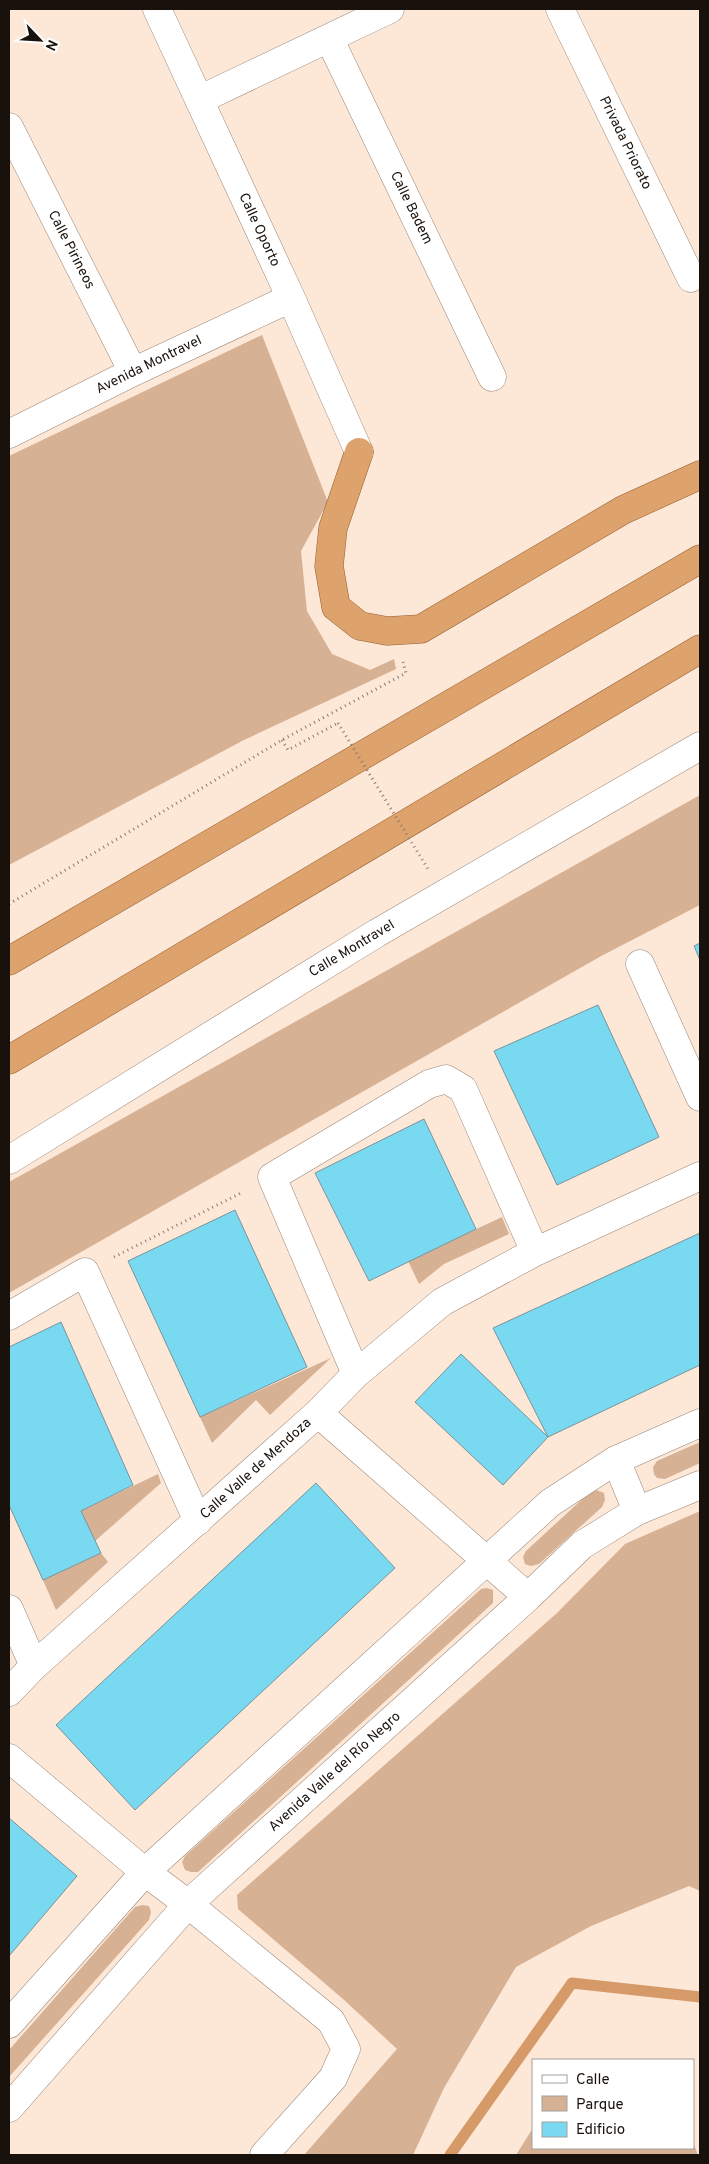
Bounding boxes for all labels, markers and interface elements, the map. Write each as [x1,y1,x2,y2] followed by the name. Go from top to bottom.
[15,15,65,65] north arrow
[41,37,60,53] text: N
[595,94,655,193] street label: Privada Priorato
[386,169,436,247] street label: Calle Badem
[235,190,284,270] street label: Calle Oporto
[44,208,98,292] street label: Calle Pirineos
[93,332,205,398] street label: Avenida Montravel
[306,917,398,981] street label: Calle Montravel
[197,1415,315,1523] street label: Calle Valle de Mendoza
[266,1708,405,1836] street label: Avenida Valle del Río Negro
[532,2059,694,2149] legend
[576,2071,610,2090] text: Calle
[576,2096,624,2115] text: Parque
[576,2121,625,2140] text: Edificio

